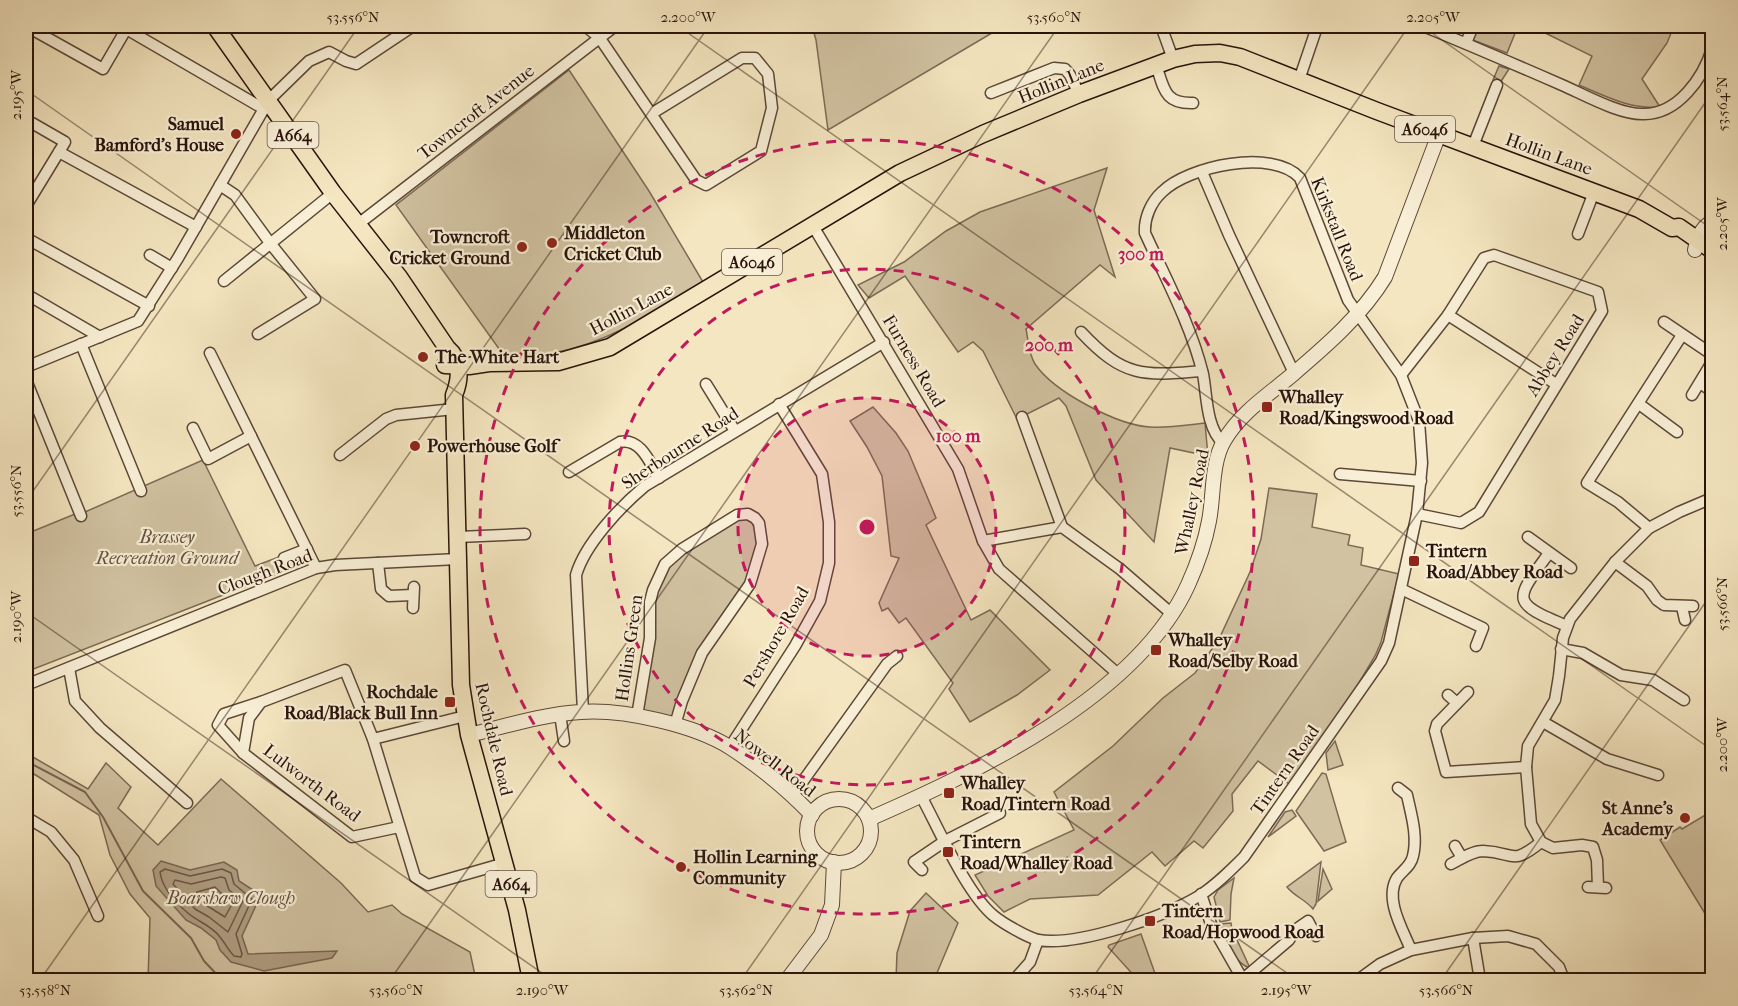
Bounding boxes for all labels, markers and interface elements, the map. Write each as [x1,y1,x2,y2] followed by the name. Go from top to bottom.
[327,8,380,26] text: 53.556°N
[660,8,717,26] text: 2.200°W
[1027,8,1082,26] text: 53.560°N
[1406,8,1461,26] text: 2.205°W
[1015,55,1107,108] street label: Hollin Lane
[414,60,539,164] street label: Towncroft Avenue
[7,68,25,120] text: 2.195°W
[1713,76,1731,132] text: 53.564°N
[94,114,225,156] place label: Samuel Bamford's House
[1395,116,1455,142] road number: A6046
[268,122,318,148] road number: A664
[229,127,243,141] marker: Samuel Bamford's House
[1502,129,1595,180] street label: Hollin Lane
[1306,174,1367,284] street label: Kirkstall Road
[1713,196,1731,251] text: 2.205°W
[563,223,662,265] place label: Middleton Cricket Club
[389,227,511,269] place label: Towncroft Cricket Ground
[545,236,559,250] marker: Middleton Cricket Club
[515,240,529,254] marker: Towncroft Cricket Ground
[1118,244,1165,265] text: 300 m
[722,249,782,275] road number: A6046
[586,279,676,340] street label: Hollin Lane
[1521,310,1589,401] street label: Abbey Road
[878,311,949,411] street label: Furness Road
[1025,335,1074,356] text: 200 m
[434,347,560,368] place label: The White Hart
[416,350,430,364] marker: The White Hart
[1278,387,1455,429] place label: Whalley Road/Kingswood Road
[1260,400,1274,414] marker: Whalley Road/Kingswood Road
[618,403,743,494] street label: Sherbourne Road
[935,426,982,447] text: 100 m
[427,436,561,457] place label: Powerhouse Golf
[408,439,422,453] marker: Powerhouse Golf
[1171,447,1214,558] street label: Whalley Road
[7,464,25,517] text: 53.556°N
[857,517,877,537] centre of rings
[95,527,241,569] park label: Brassey Recreation Ground
[1425,541,1564,583] place label: Tintern Road/Abbey Road
[215,545,316,600] street label: Clough Road
[1407,554,1421,568] marker: Tintern Road/Abbey Road
[1713,576,1731,631] text: 53.566°N
[739,583,814,691] street label: Pershore Road
[7,590,25,643] text: 2.190°W
[612,593,647,703] street label: Hollins Green
[1167,630,1299,672] place label: Whalley Road/Selby Road
[1149,643,1163,657] marker: Whalley Road/Selby Road
[470,680,517,798] street label: Rochdale Road
[284,682,439,724] place label: Rochdale Road/Black Bull Inn
[443,695,457,709] marker: Rochdale Road/Black Bull Inn
[1713,716,1731,773] text: 2.200°W
[1247,721,1324,819] street label: Tintern Road
[730,725,820,802] street label: Nowell Road
[259,740,365,827] street label: Lulworth Road
[960,773,1111,815] place label: Whalley Road/Tintern Road
[942,786,956,800] marker: Whalley Road/Tintern Road
[1601,798,1674,840] place label: St Anne's Academy
[1678,811,1692,825] marker: St Anne's Academy
[959,832,1114,874] place label: Tintern Road/Whalley Road
[941,845,955,859] marker: Tintern Road/Whalley Road
[693,847,819,889] place label: Hollin Learning Community
[674,860,688,874] marker: Hollin Learning Community
[486,871,536,897] road number: A664
[166,888,295,909] park label: Boarshaw Clough
[1161,901,1325,943] place label: Tintern Road/Hopwood Road
[1143,914,1157,928] marker: Tintern Road/Hopwood Road
[19,981,72,999] text: 53.558°N
[369,981,424,999] text: 53.560°N
[516,981,569,999] text: 2.190°W
[719,981,774,999] text: 53.562°N
[1068,981,1124,999] text: 53.564°N
[1261,981,1313,999] text: 2.195°W
[1419,981,1474,999] text: 53.566°N

